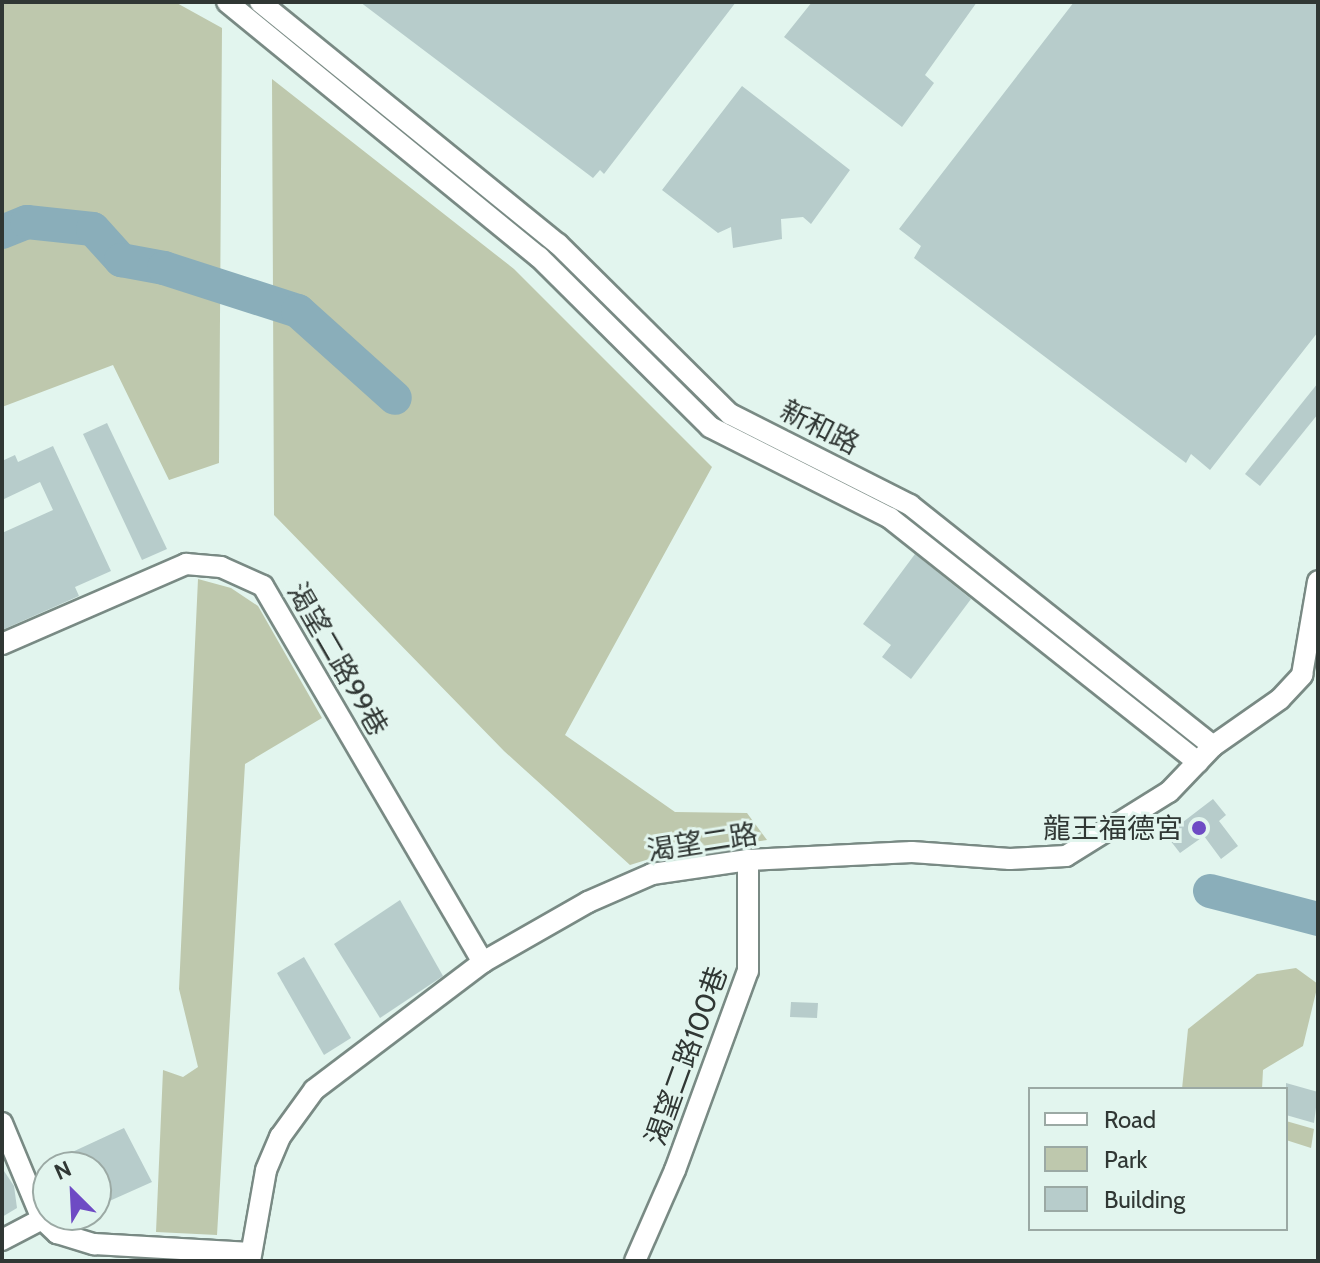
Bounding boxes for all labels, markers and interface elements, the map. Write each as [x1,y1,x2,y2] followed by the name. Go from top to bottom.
[775,393,865,461] street label: 新和路
[280,576,396,742] street label: 渴望二路99巷
[1043,811,1183,845] place label: 龍王福德宮
[644,817,760,867] street label: 渴望二路
[1190,819,1208,837] marker: 龍王福德宮
[638,962,734,1150] street label: 渴望二路100巷
[1028,1087,1288,1231] legend
[1104,1105,1156,1134] text: Road
[1104,1145,1147,1174] text: Park
[32,1151,112,1231] north arrow
[50,1155,75,1186] text: N
[1104,1185,1185,1214] text: Building

